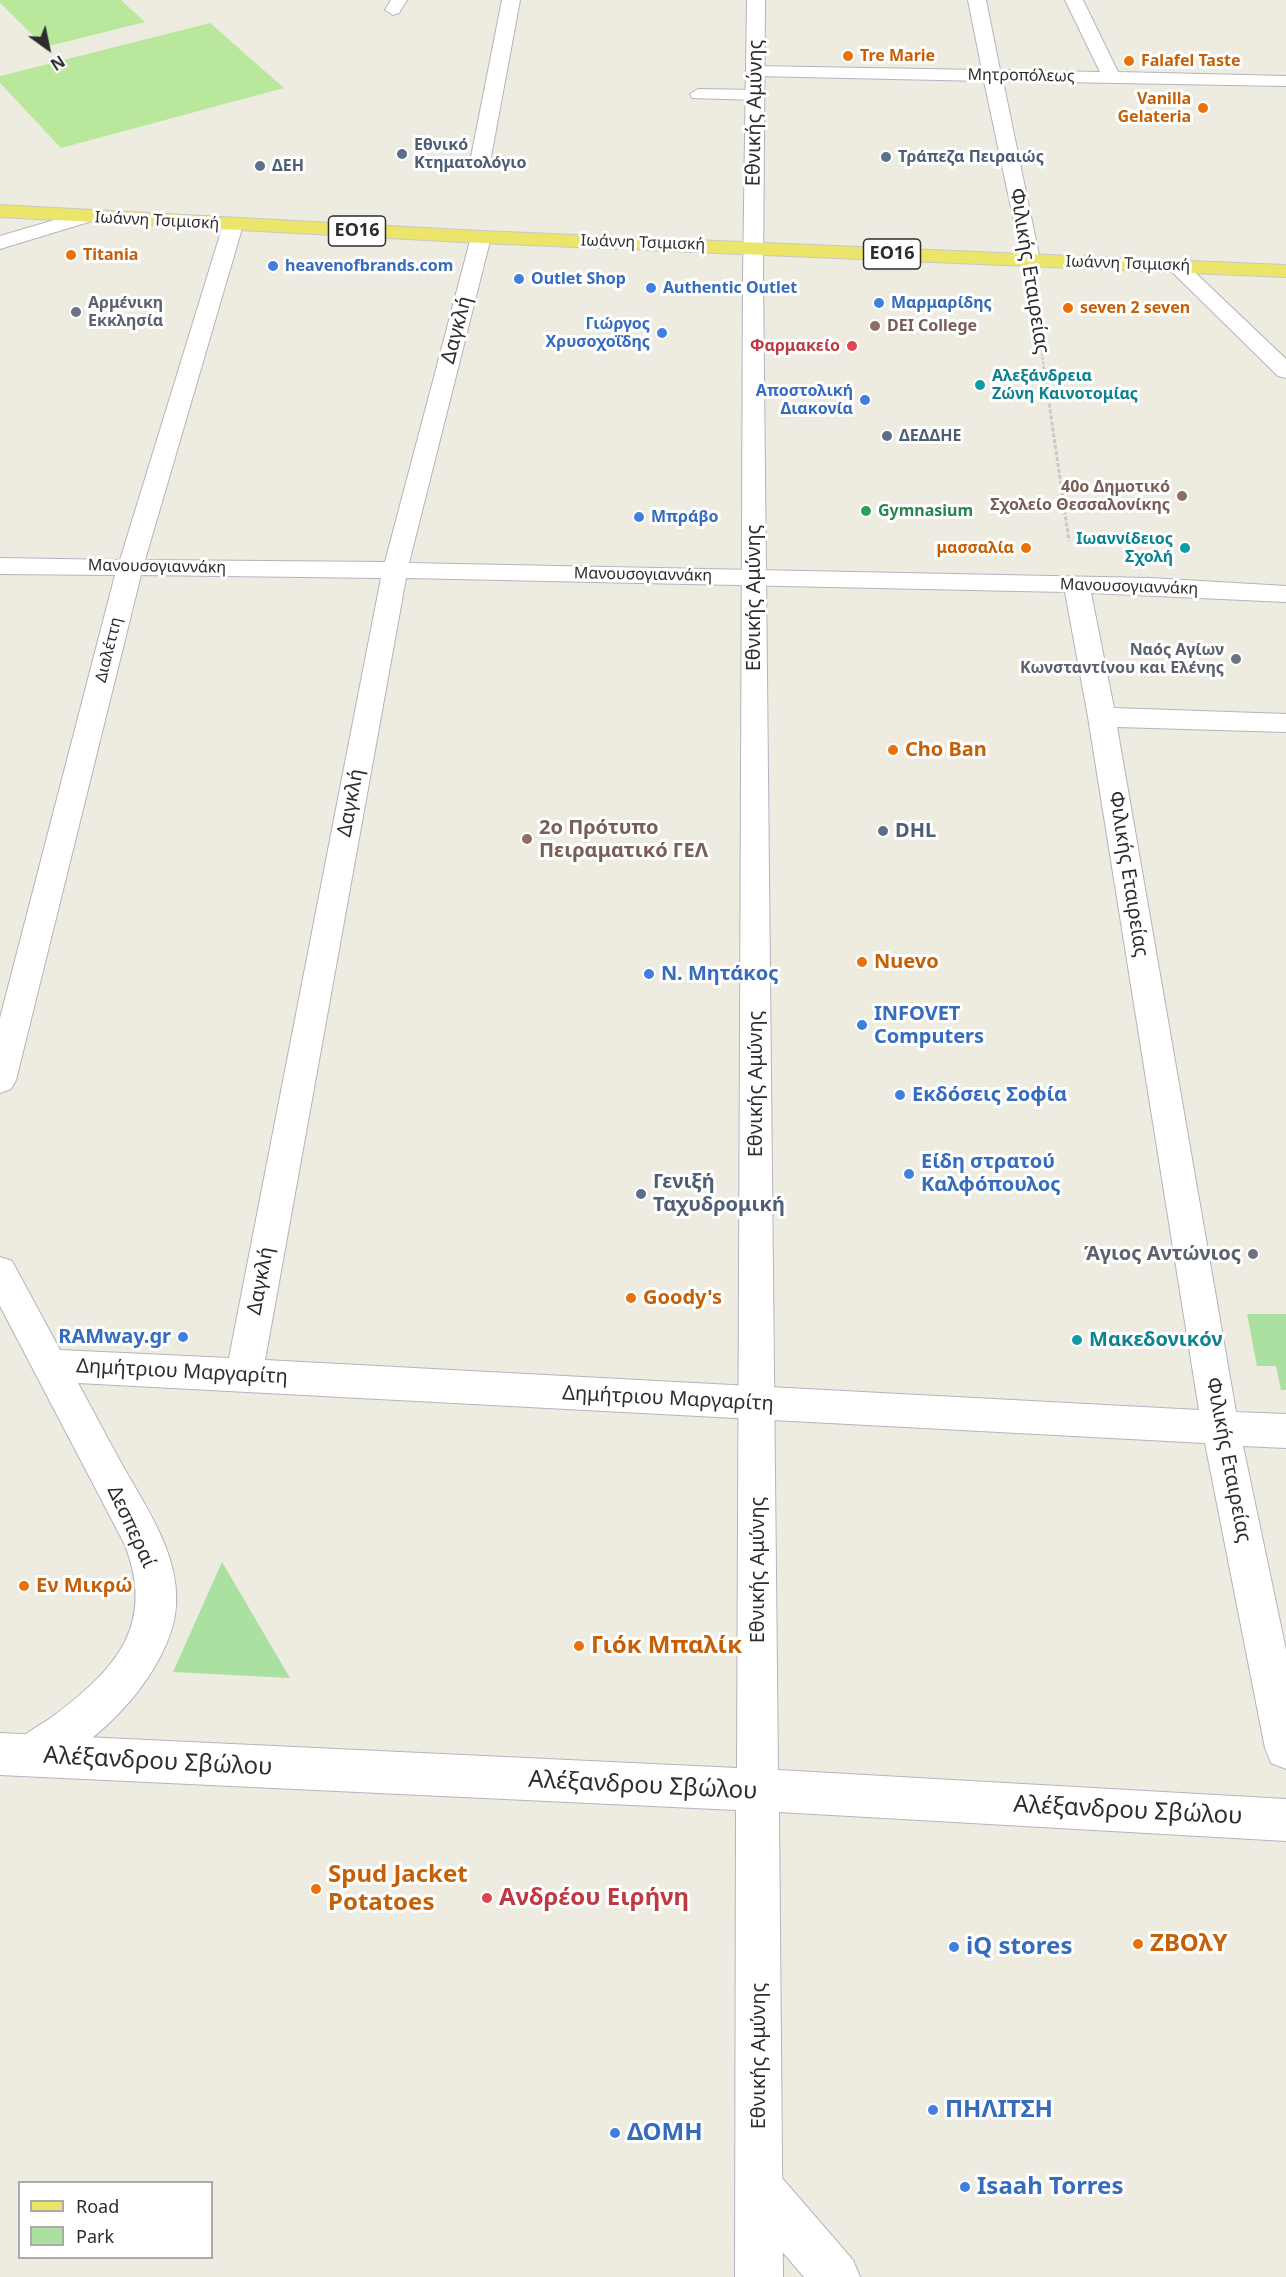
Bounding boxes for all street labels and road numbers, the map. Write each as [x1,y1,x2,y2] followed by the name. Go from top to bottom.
[742,39,768,187] street label: Εθνικής Αμύνης
[967,65,1075,87] street label: Μητροπόλεως
[1004,186,1054,356] street label: Φιλικής Εταιρείας
[94,208,220,234] street label: Ιωάννη Τσιμισκή
[328,216,386,246] road number: ΕΟ16
[580,231,706,255] street label: Ιωάννη Τσιμισκή
[864,239,920,269] road number: ΕΟ16
[1065,252,1191,276] street label: Ιωάννη Τσιμισκή
[437,294,477,366] street label: Δαγκλή
[742,525,766,671] street label: Εθνικής Αμύνης
[88,556,226,578] street label: Μανουσογιαννάκη
[574,564,712,586] street label: Μανουσογιαννάκη
[1060,575,1198,599] street label: Μανουσογιαννάκη
[92,615,126,685] street label: Διαλέττη
[333,767,369,839] street label: Δαγκλή
[1103,789,1153,959] street label: Φιλικής Εταιρείας
[744,1011,768,1157] street label: Εθνικής Αμύνης
[243,1245,279,1317] street label: Δαγκλή
[76,1354,288,1390] street label: Δημήτριου Μαργαρίτη
[1200,1375,1256,1545] street label: Φιλικής Εταιρείας
[562,1381,774,1417] street label: Δημήτριου Μαργαρίτη
[102,1482,160,1572] street label: Δεσπεραί
[746,1497,770,1643] street label: Εθνικής Αμύνης
[43,1742,273,1782] street label: Αλέξανδρου Σβώλου
[528,1766,758,1806] street label: Αλέξανδρου Σβώλου
[1013,1791,1243,1831] street label: Αλέξανδρου Σβώλου
[747,1983,771,2129] street label: Εθνικής Αμύνης

